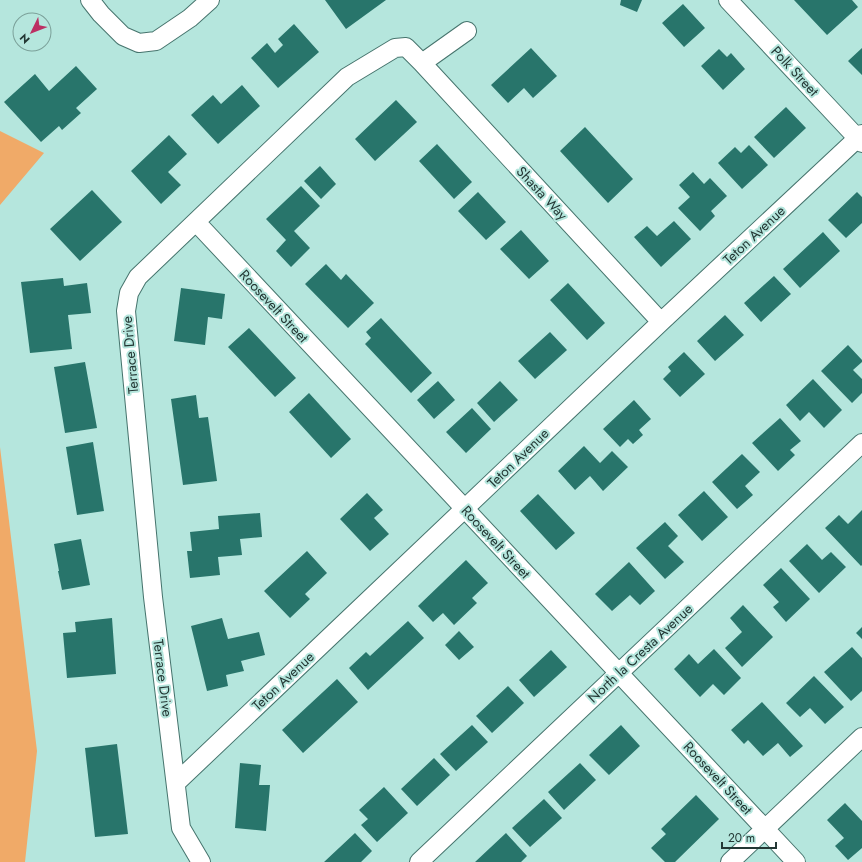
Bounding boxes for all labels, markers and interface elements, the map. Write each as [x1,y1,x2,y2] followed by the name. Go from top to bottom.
[12,12,52,52] north arrow
[16,30,34,47] text: N
[767,42,824,101] street label: Polk Street
[512,162,573,225] street label: Shasta Way
[718,201,790,269] street label: Teton Avenue
[235,265,313,347] street label: Roosevelt Street
[117,315,143,395] street label: Terrace Drive
[483,424,553,492] street label: Teton Avenue
[457,501,535,583] street label: Roosevelt Street
[583,599,697,707] street label: North la Cresta Avenue
[148,638,178,718] street label: Terrace Drive
[247,647,319,715] street label: Teton Avenue
[679,737,757,819] street label: Roosevelt Street
[722,824,776,850] scale bar
[728,829,755,847] text: 20 m

